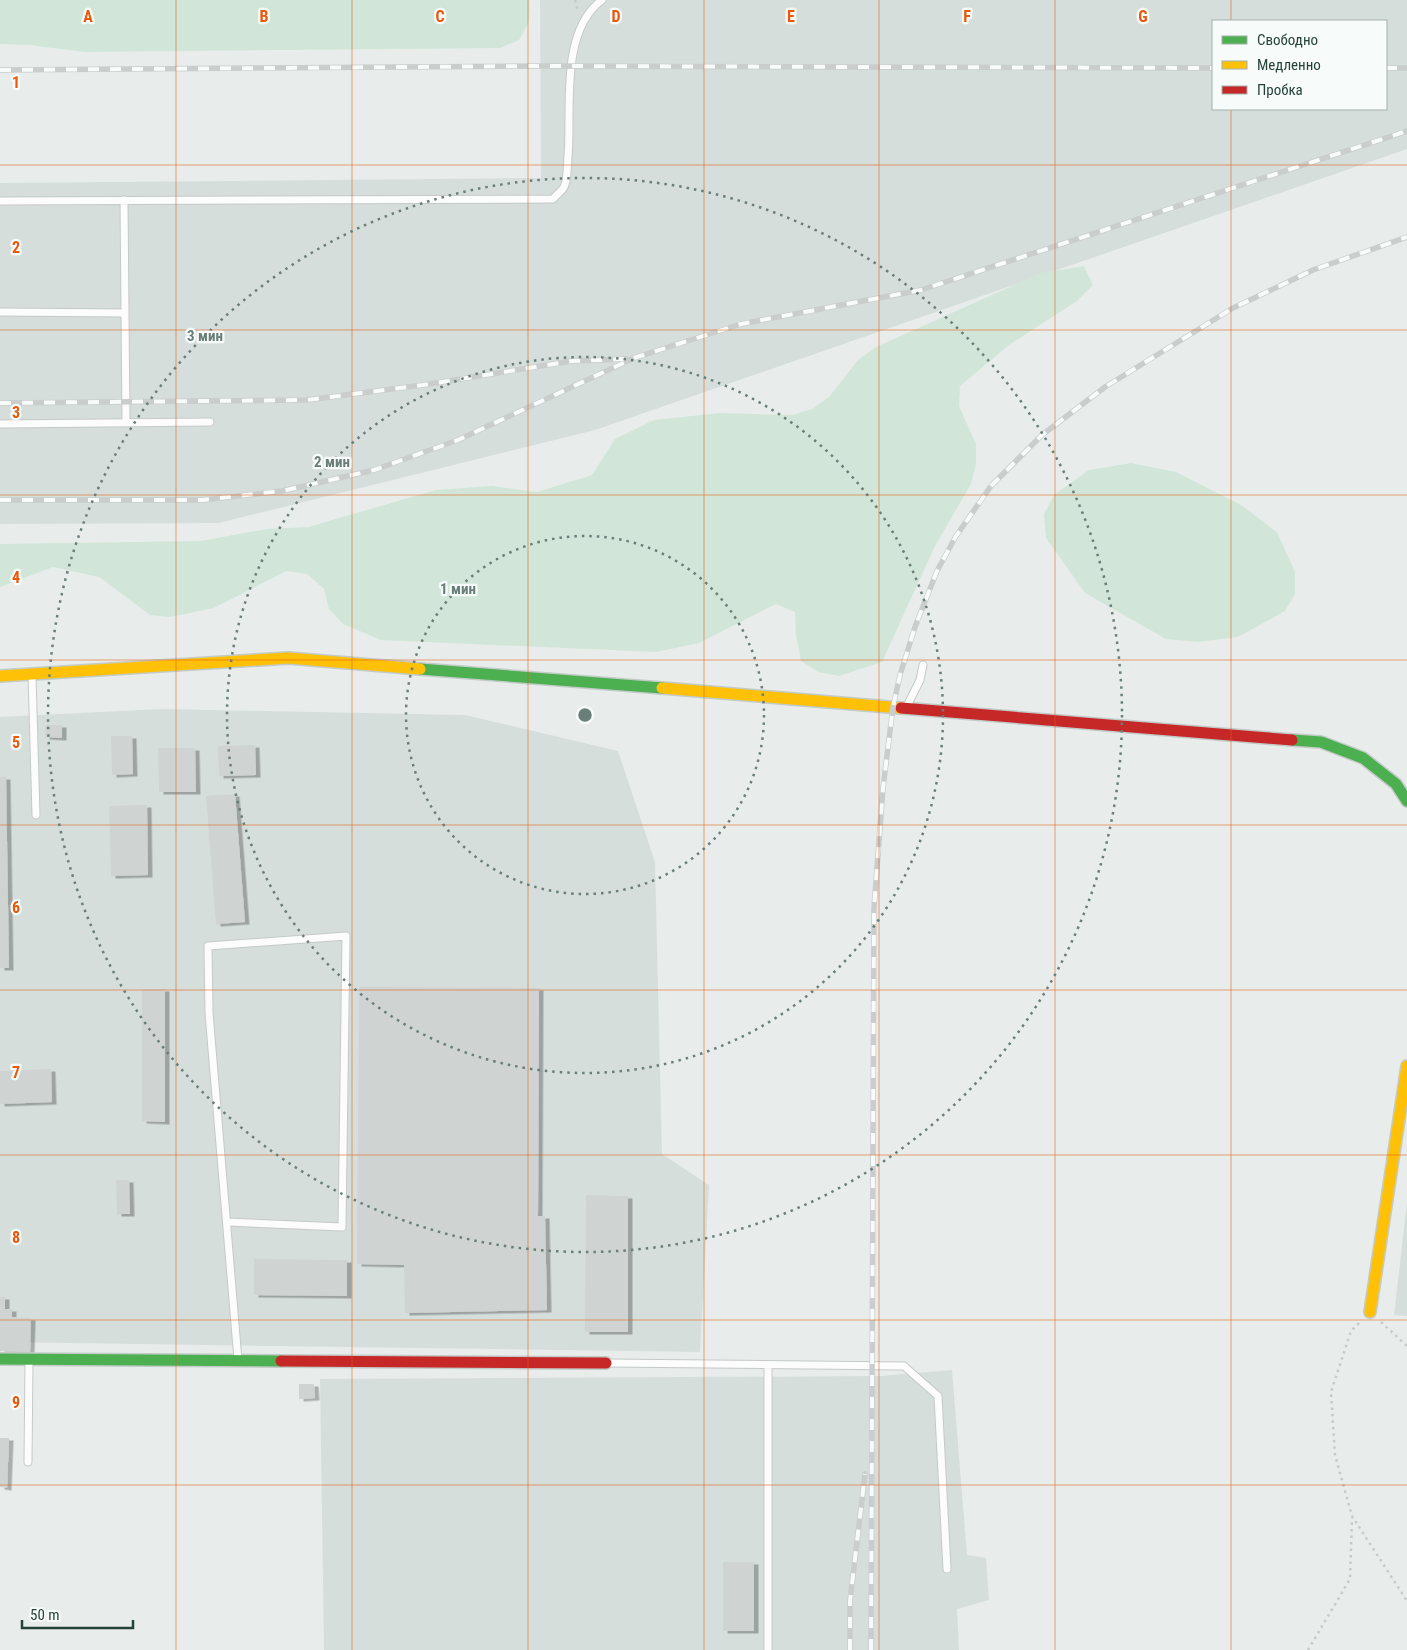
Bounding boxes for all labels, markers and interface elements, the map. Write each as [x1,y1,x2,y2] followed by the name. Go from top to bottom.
[83,7,93,26] text: A
[260,7,269,26] text: B
[435,7,445,26] text: C
[611,7,621,26] text: D
[787,7,795,26] text: E
[963,7,971,26] text: F
[1138,7,1148,26] text: G
[1212,20,1387,110] legend
[1257,31,1318,49] text: Свободно
[1257,56,1321,74] text: Медленно
[12,73,20,92] text: 1
[1257,81,1303,99] text: Пробка
[12,238,20,257] text: 2
[187,327,223,345] text: 3 мин
[12,403,20,422] text: 3
[314,453,350,471] text: 2 мин
[12,568,20,587] text: 4
[440,580,476,598] text: 1 мин
[576,706,594,724] centre of rings
[12,733,20,752] text: 5
[12,898,20,917] text: 6
[12,1063,20,1082] text: 7
[12,1228,20,1247] text: 8
[12,1393,20,1412] text: 9
[22,1598,134,1630] scale bar
[30,1606,60,1624] text: 50 m

